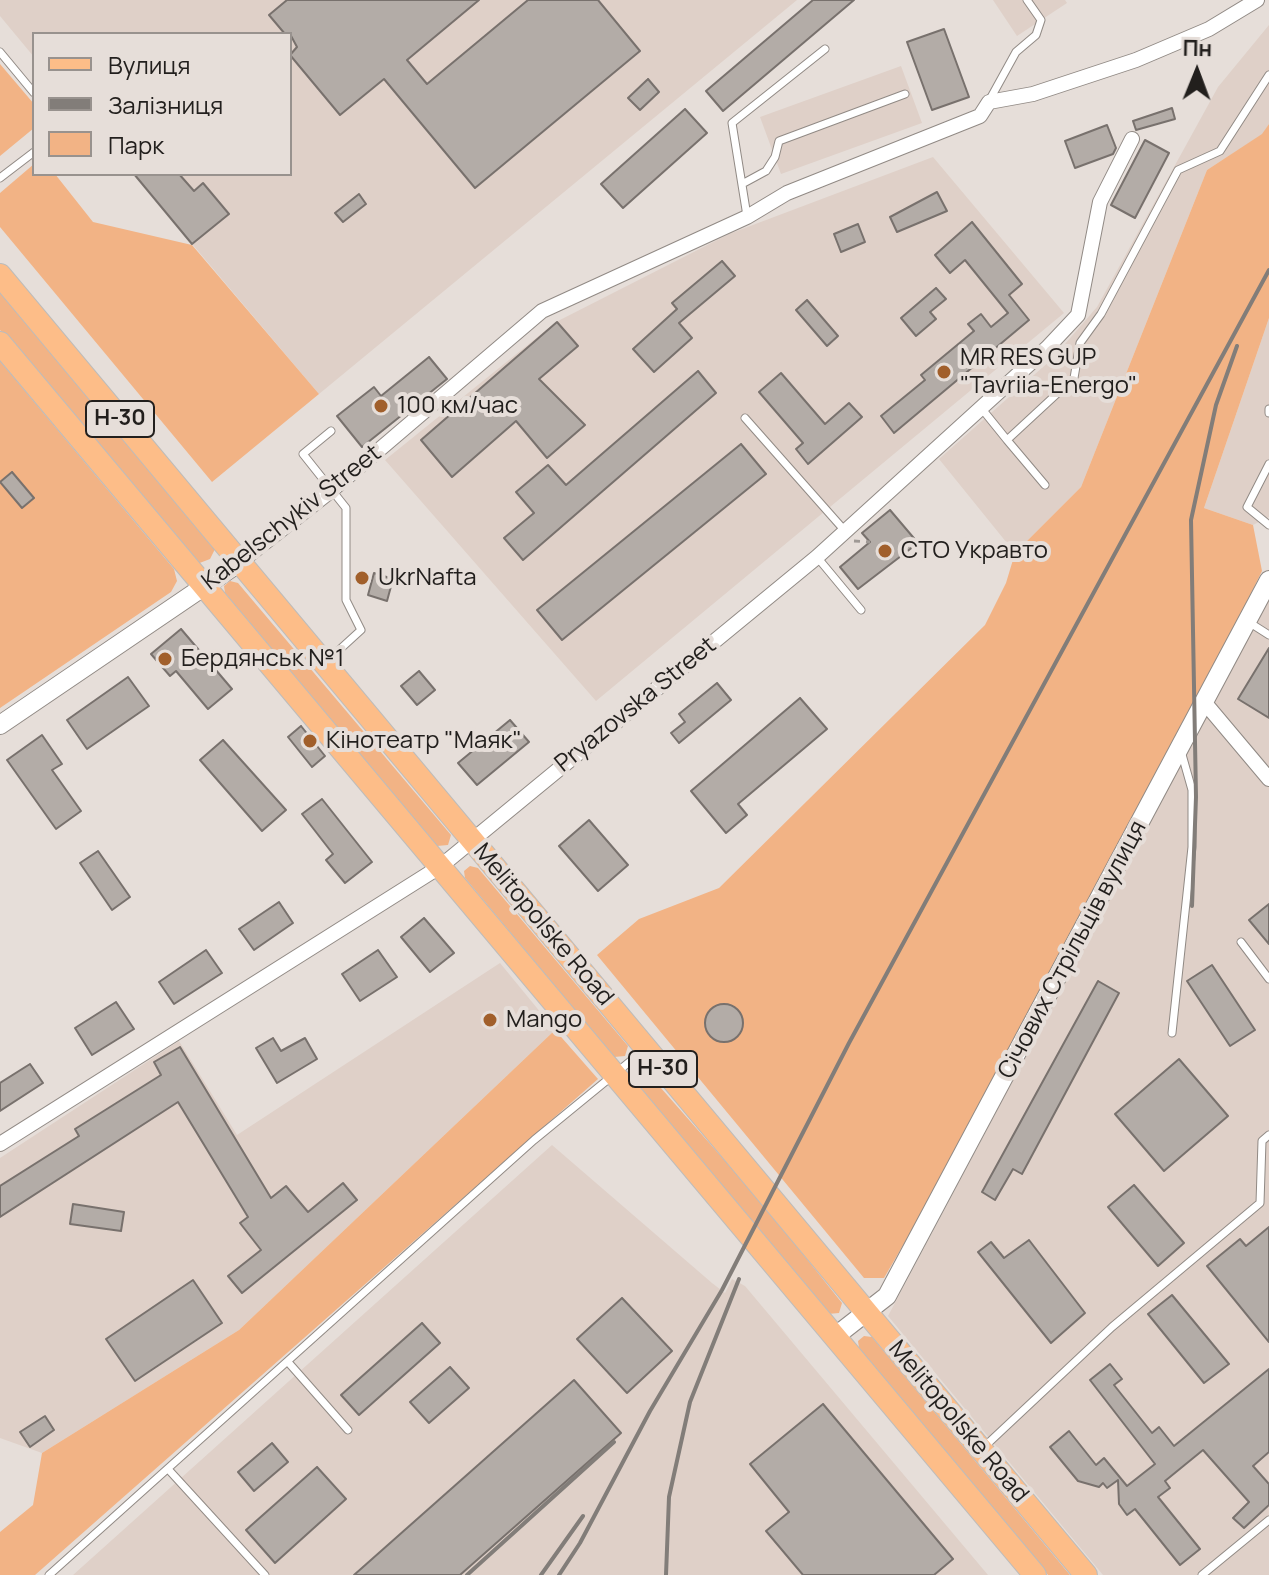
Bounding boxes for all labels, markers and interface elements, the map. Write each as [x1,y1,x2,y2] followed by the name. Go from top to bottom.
[32,32,292,176] legend
[1157,32,1237,112] north arrow
[1182,33,1212,63] text: Пн
[108,48,190,81] text: Вулиця
[108,88,223,121] text: Залізниця
[108,128,164,161] text: Парк
[960,344,1138,400] place label: MR RES GUP "Tavriia-Energo"
[935,363,953,381] marker: MR RES GUP "Tavriia-Energo"
[397,392,518,420] place label: 100 км/час
[372,397,390,415] marker: 100 км/час
[86,401,154,437] road number: Н-30
[197,439,387,597] street label: Kabelschykiv Street
[901,537,1048,565] place label: СТО Укравто
[876,542,894,560] marker: СТО Укравто
[378,564,477,592] place label: UkrNafta
[353,569,371,587] marker: UkrNafta
[550,631,722,779] street label: Pryazovska Street
[181,645,344,673] place label: Бердянськ №1
[156,650,174,668] marker: Бердянськ №1
[326,727,522,755] place label: Кінотеатр "Маяк"
[301,732,319,750] marker: Кінотеатр "Маяк"
[993,816,1153,1084] street label: Січових Стрільців вулиця
[467,838,619,1012] street label: Melitopolske Road
[506,1006,582,1034] place label: Mango
[481,1011,499,1029] marker: Mango
[629,1051,697,1087] road number: Н-30
[882,1335,1034,1509] street label: Melitopolske Road

